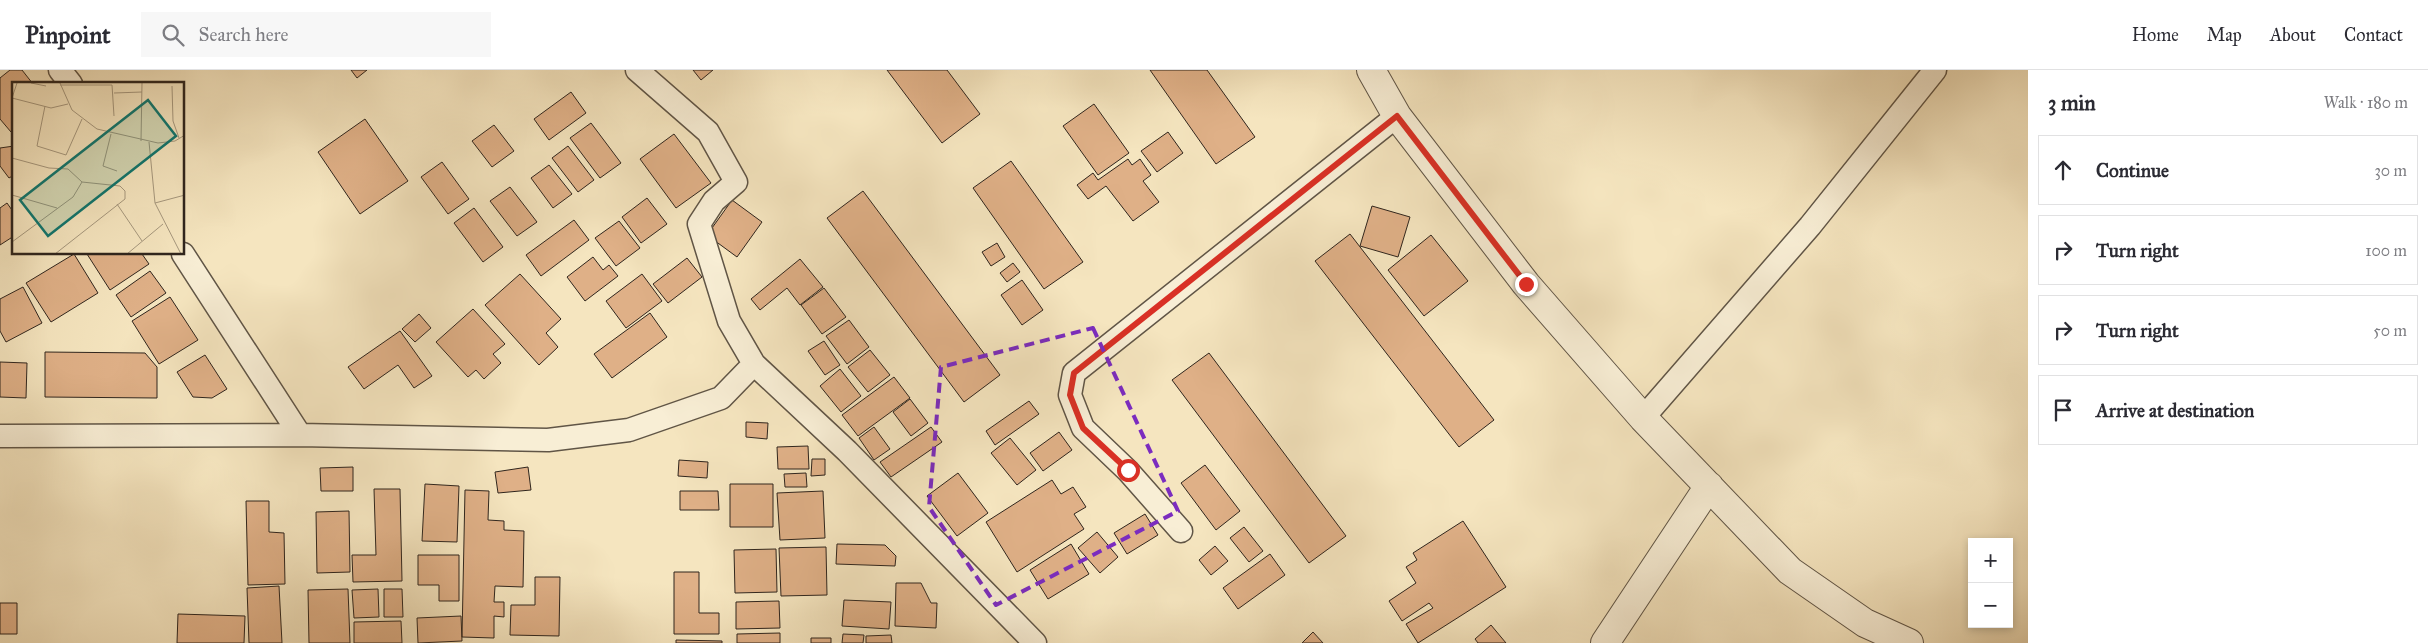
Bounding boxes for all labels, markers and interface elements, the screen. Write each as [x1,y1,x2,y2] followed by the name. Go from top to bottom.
[141,12,491,57] search box
[25,20,111,50] text: Pinpoint
[159,21,187,49] icon: search
[199,23,289,46] text: Search here
[2132,24,2179,46] text: Home
[2207,24,2242,46] text: Map
[2270,24,2316,46] text: About
[2344,24,2403,46] text: Contact
[12,82,185,255] inset map
[2048,90,2096,116] text: 3 min
[2324,93,2408,112] text: Walk · 180 m
[2049,156,2077,184] icon: ahead
[2096,159,2169,182] text: Continue
[2374,161,2407,180] text: 30 m
[2049,236,2077,264] icon: right
[2096,239,2179,262] text: Turn right
[2365,241,2407,260] text: 100 m
[1515,273,1538,296] route end
[2049,316,2077,344] icon: right
[2096,319,2179,342] text: Turn right
[2373,321,2407,340] text: 50 m
[2049,396,2077,424] icon: arrive
[2096,399,2254,422] text: Arrive at destination
[1117,459,1140,482] route start
[1968,538,2013,628] map controls
[1968,538,2013,583] button: +
[1968,583,2013,628] button: −

